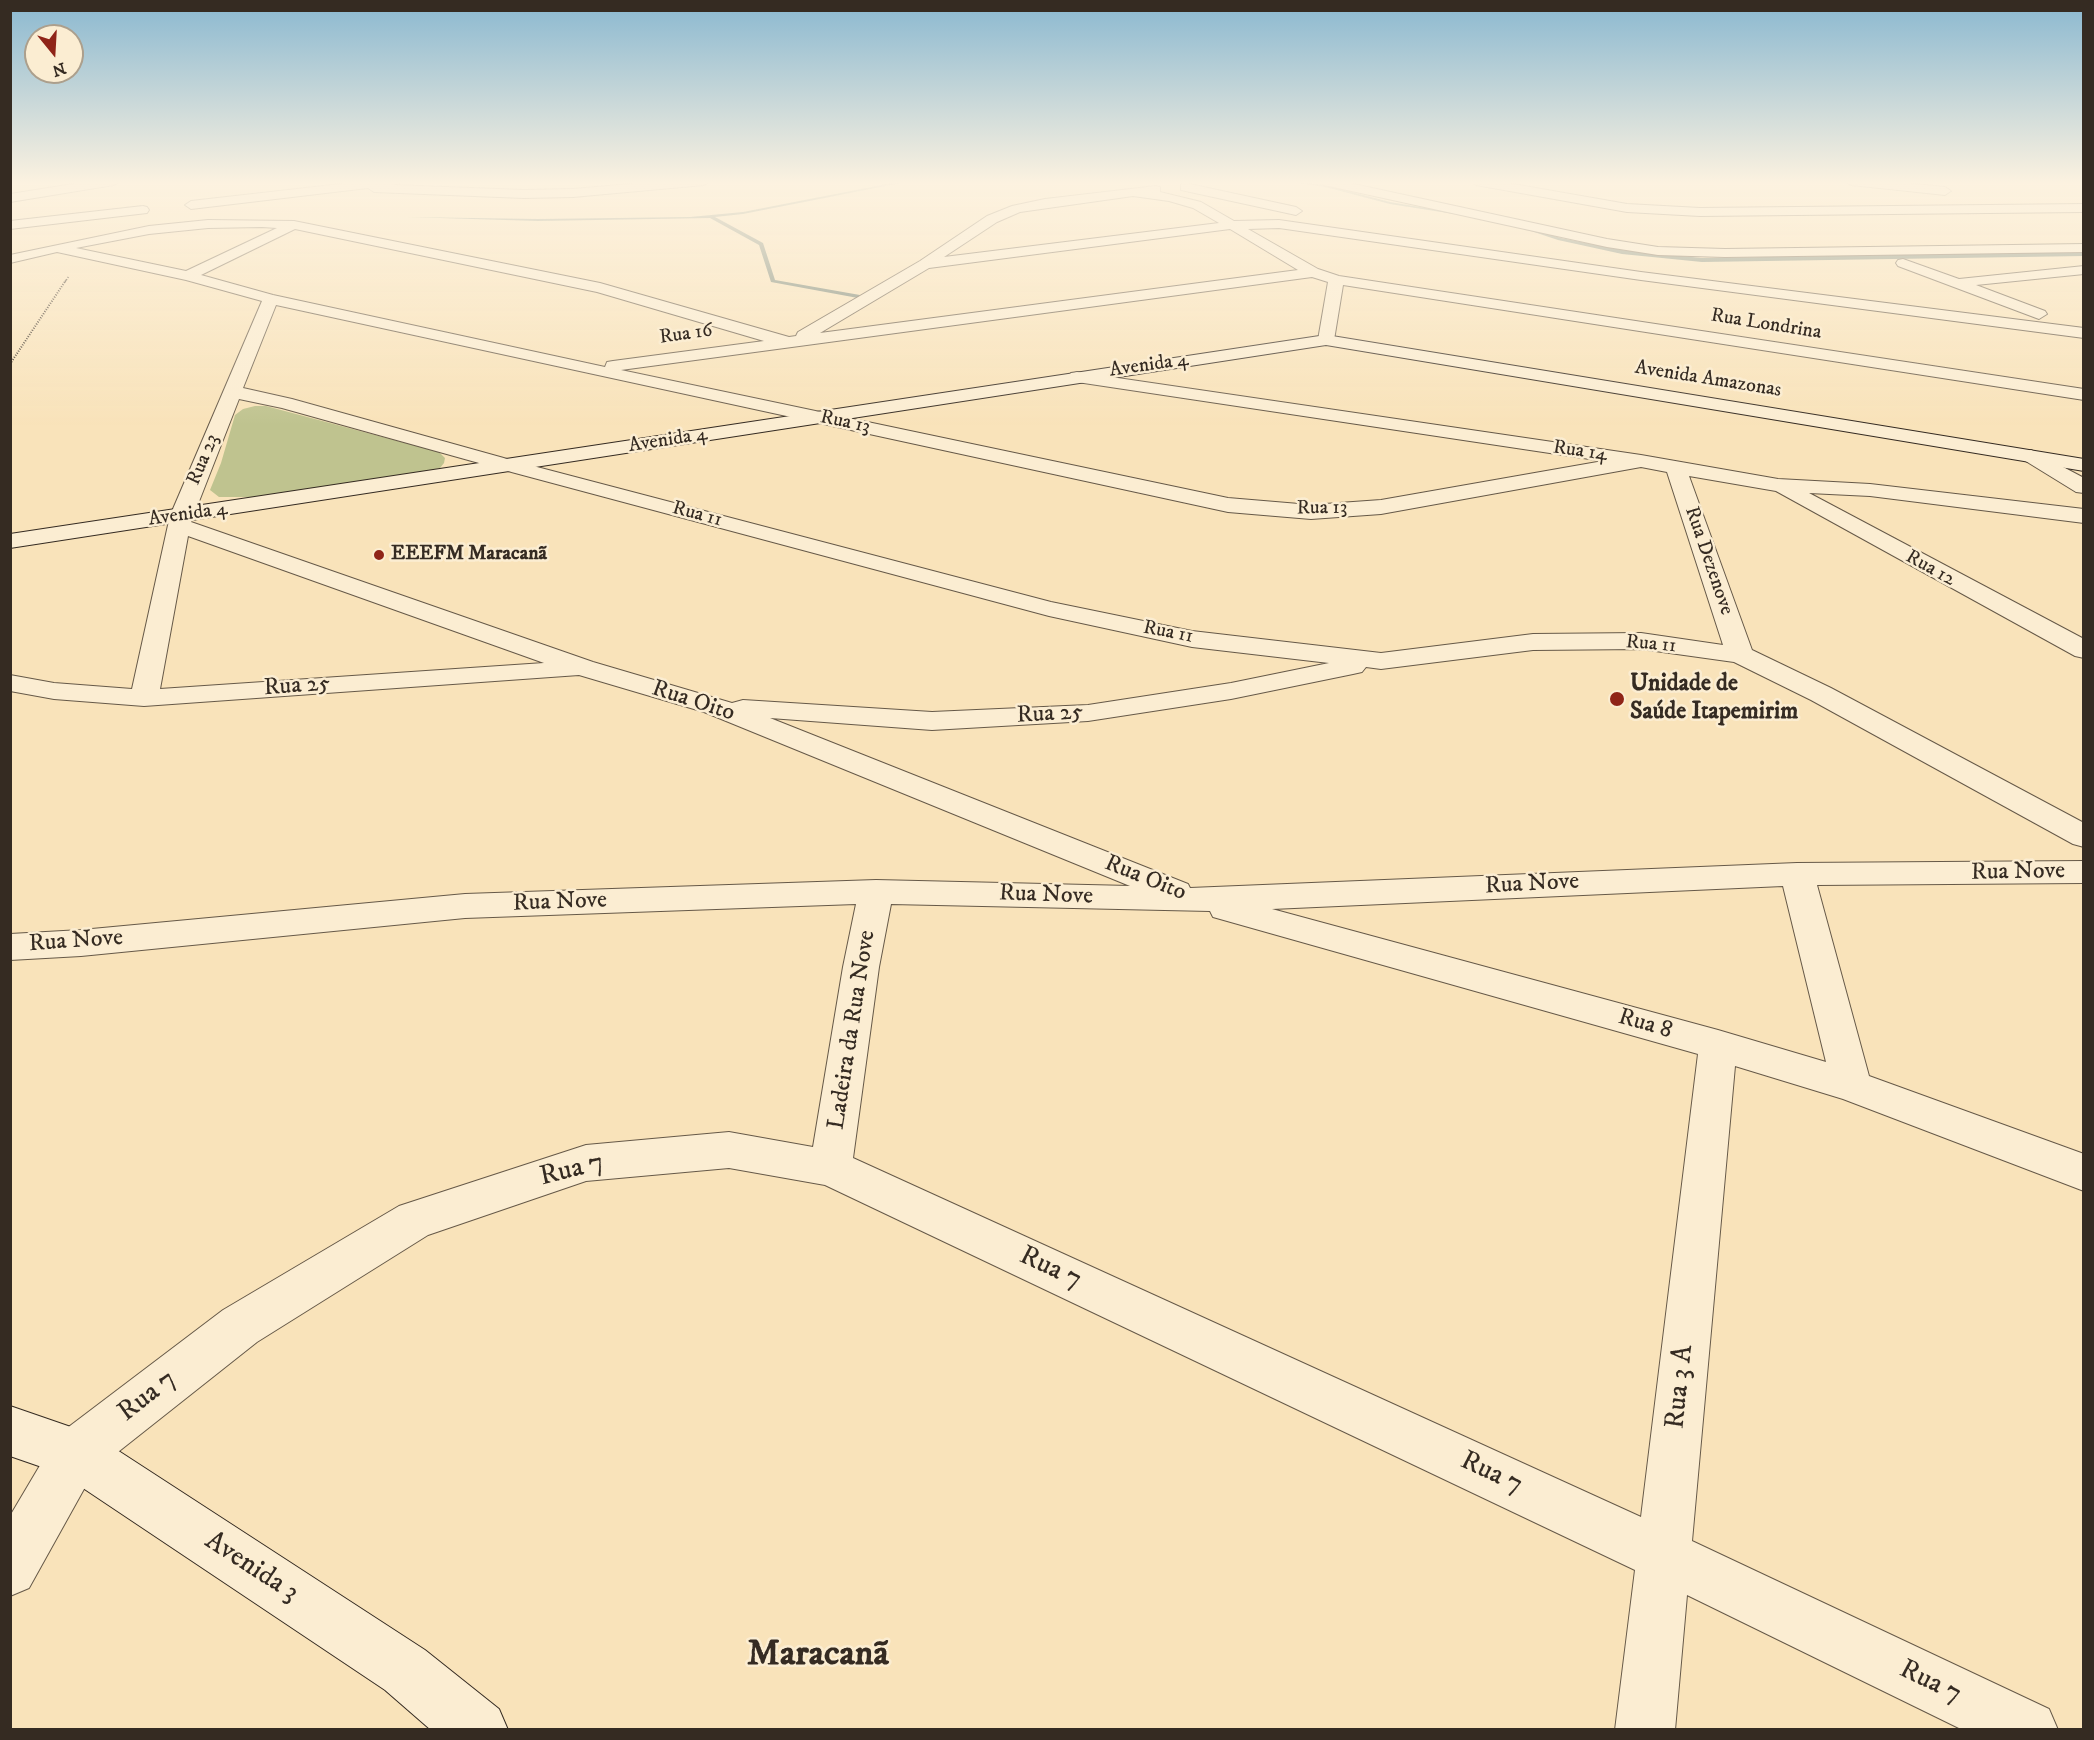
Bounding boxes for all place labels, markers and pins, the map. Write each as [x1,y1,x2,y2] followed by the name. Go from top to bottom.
[391,543,547,567] place label: EEEFM Maracanã
[372,548,386,562] marker: EEEFM Maracanã
[1630,671,1798,727] place label: Unidade de Saúde Itapemirim
[1608,690,1626,708] marker: Unidade de Saúde Itapemirim

